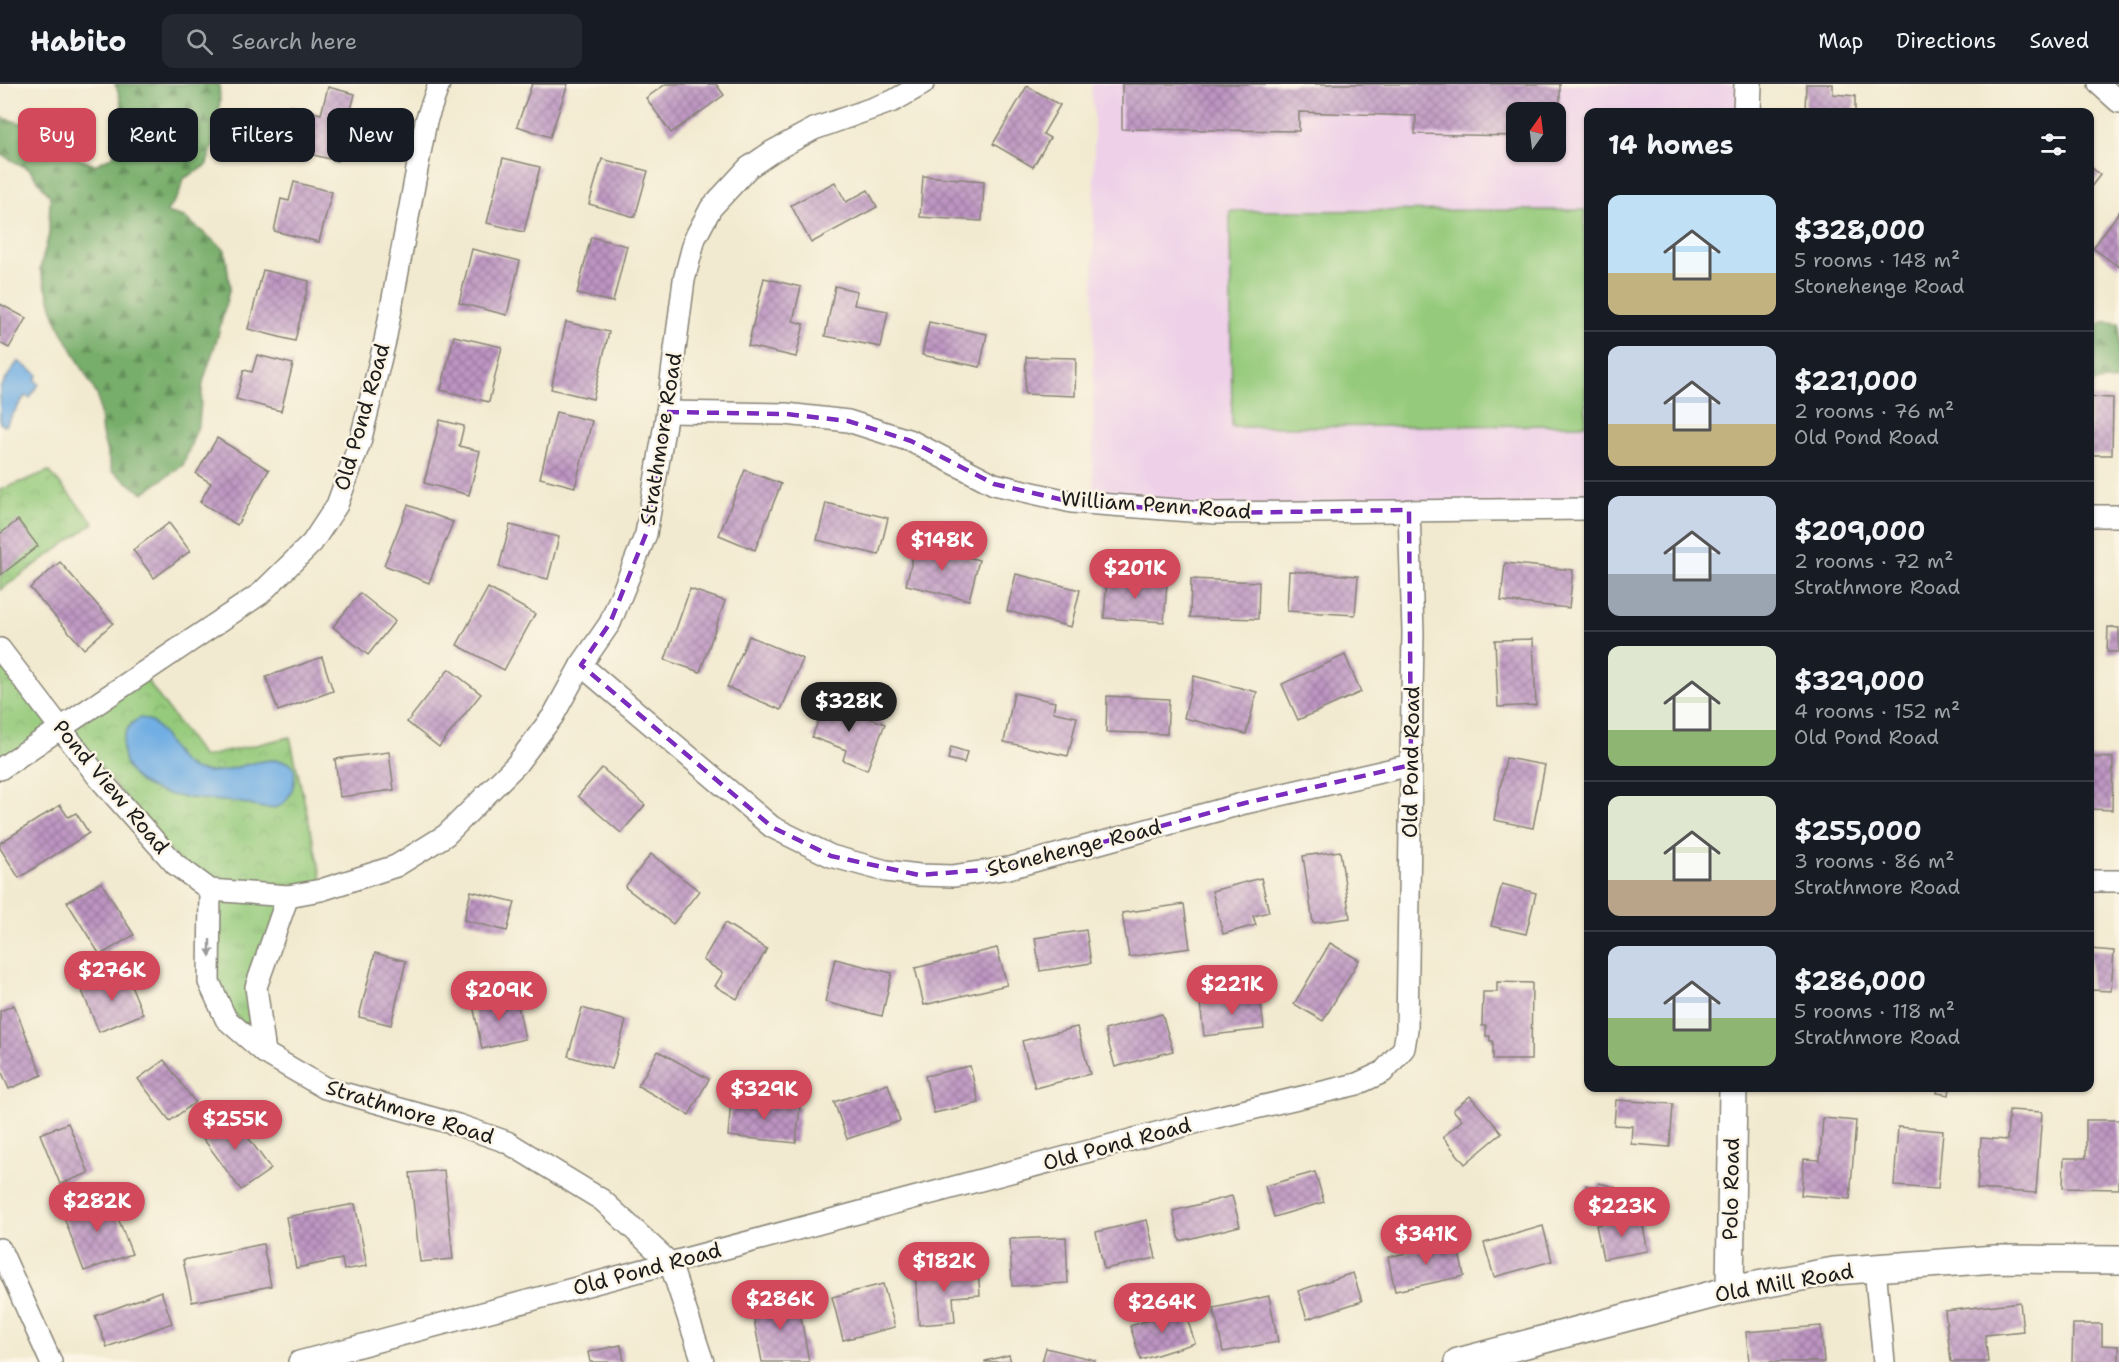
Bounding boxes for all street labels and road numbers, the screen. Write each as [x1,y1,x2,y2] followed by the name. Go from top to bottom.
[328,340,396,494] street label: Old Pond Road
[634,351,688,527] street label: Strathmore Road
[1060,484,1252,526] street label: William Penn Road
[1396,686,1426,838] street label: Old Pond Road
[47,714,175,860] street label: Pond View Road
[984,813,1164,883] street label: Stonehenge Road
[322,1073,498,1151] street label: Strathmore Road
[1040,1111,1194,1177] street label: Old Pond Road
[1716,1137,1746,1241] street label: Polo Road
[570,1236,724,1302] street label: Old Pond Road
[1712,1257,1856,1309] street label: Old Mill Road

